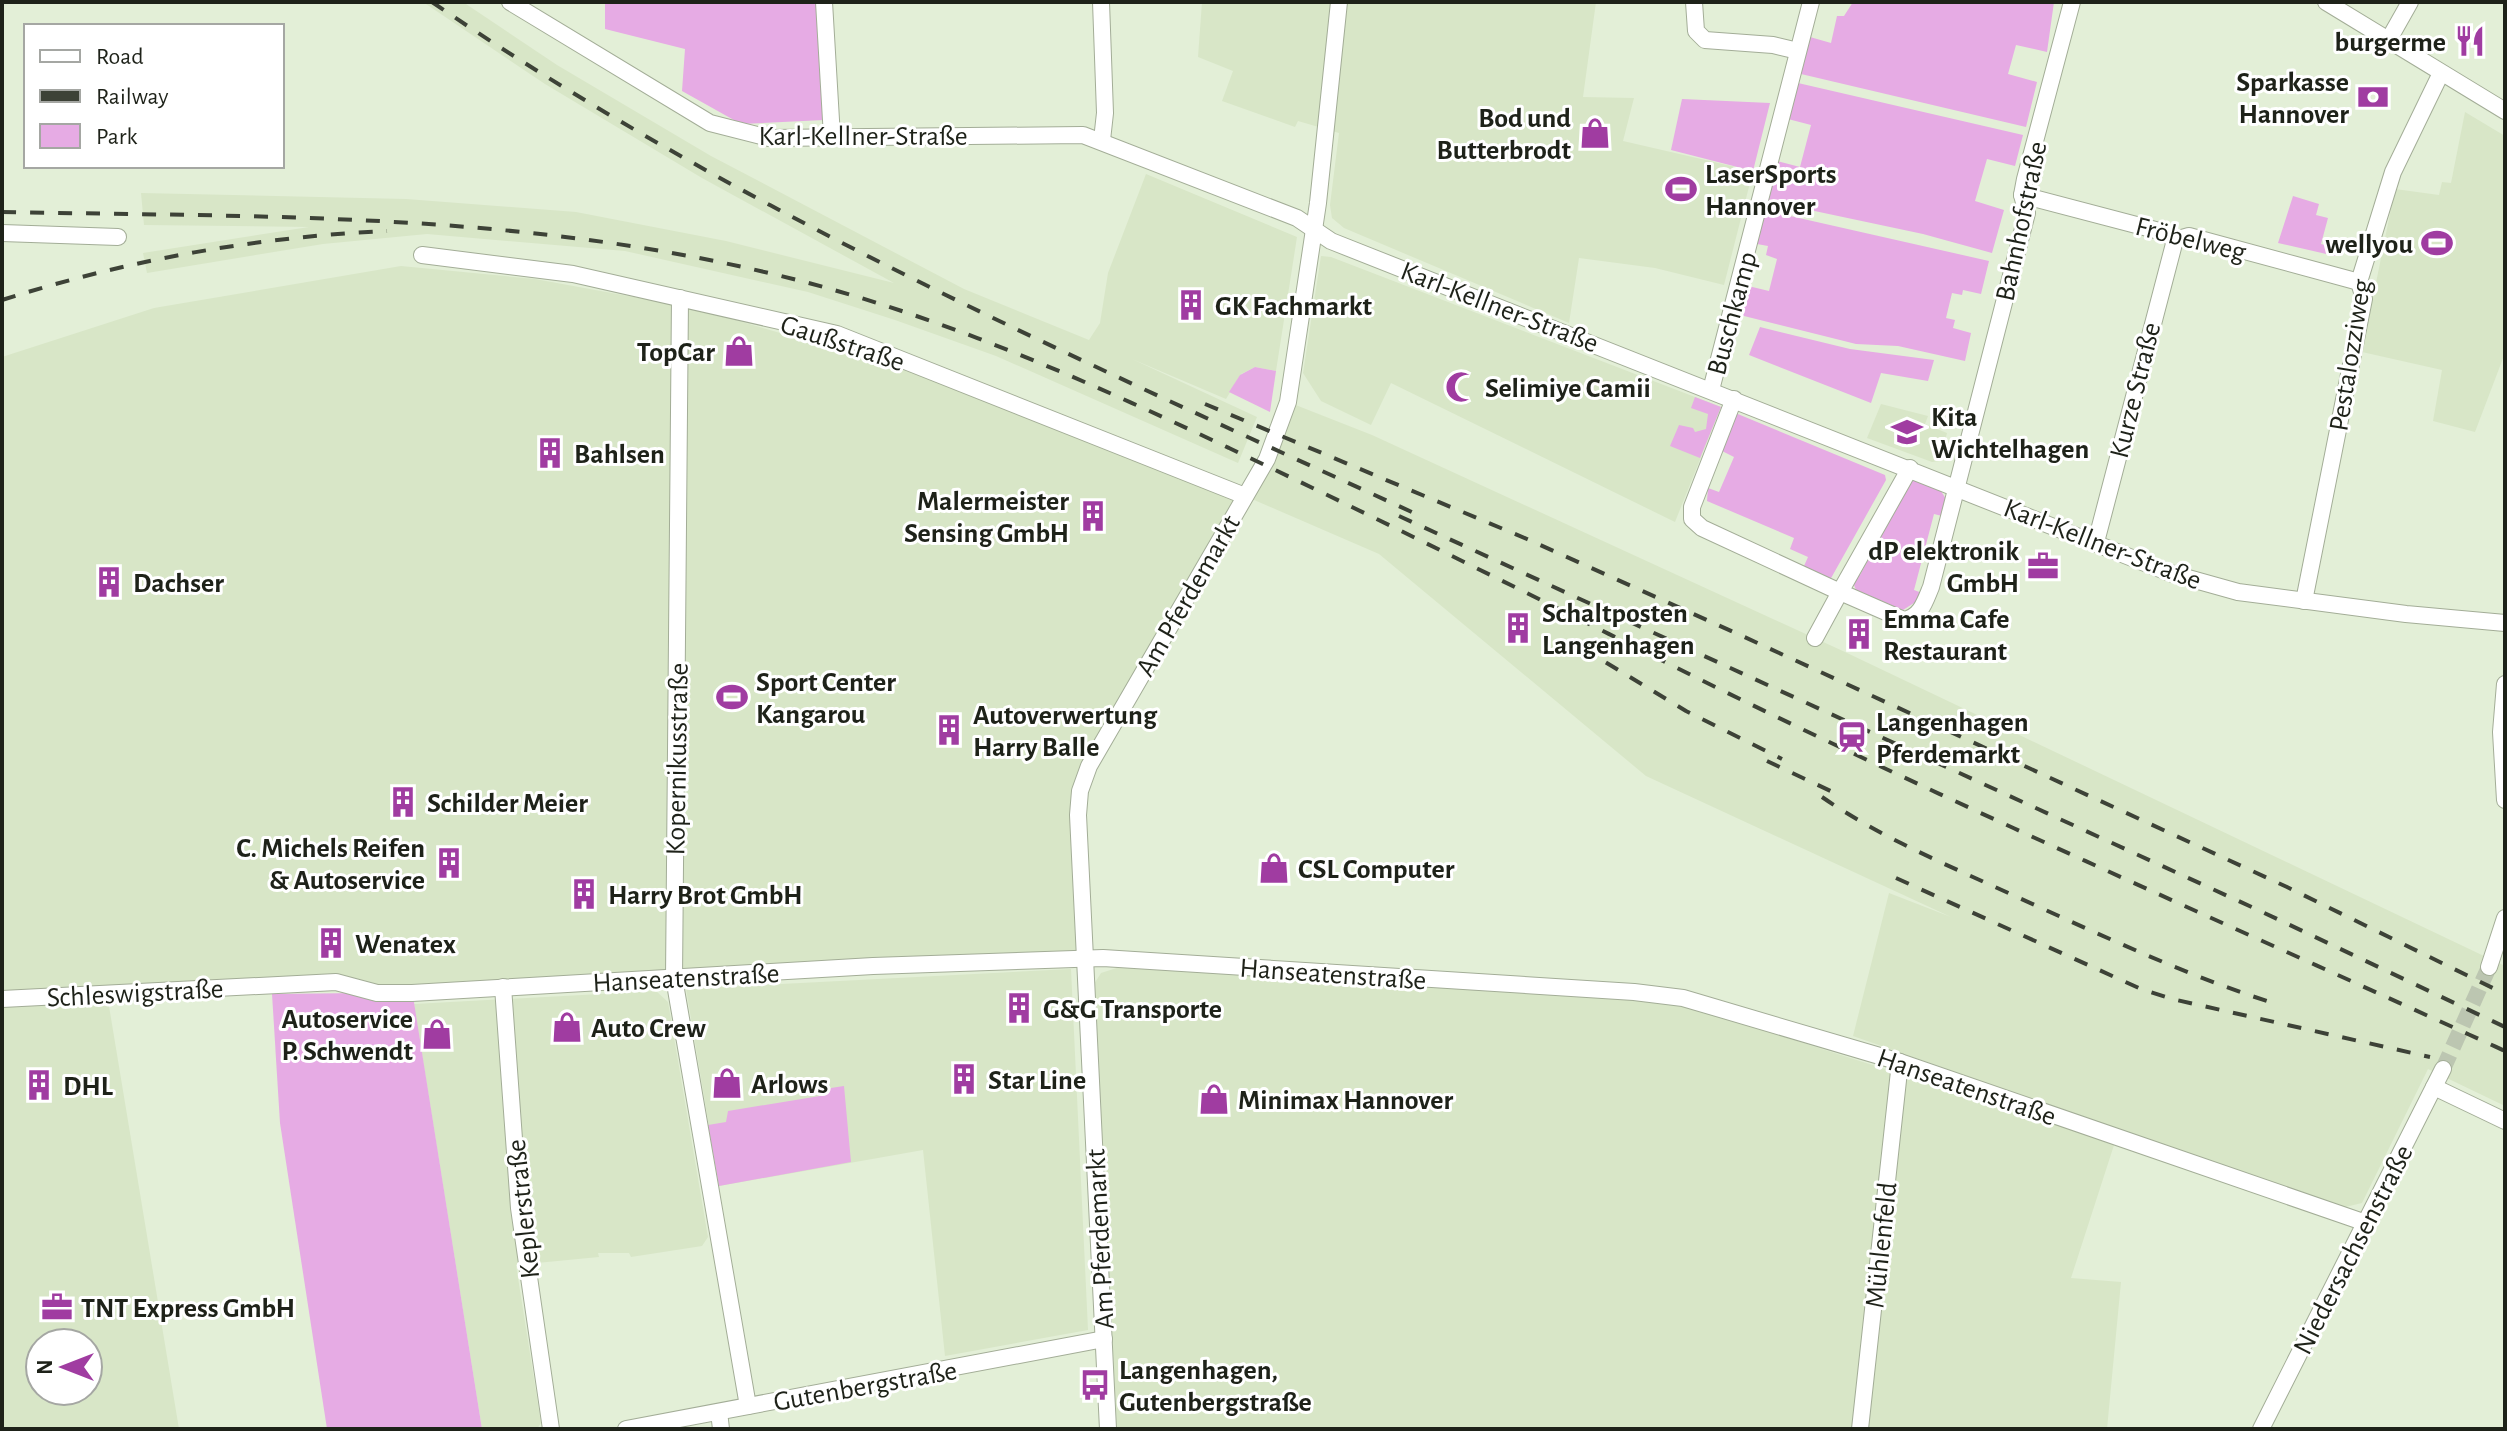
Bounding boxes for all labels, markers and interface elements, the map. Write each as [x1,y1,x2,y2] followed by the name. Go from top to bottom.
[24,24,284,168] legend
[2453,24,2487,58] restaurant icon: burgerme
[2335,29,2446,57] place label: burgerme
[96,45,144,69] text: Road
[2236,69,2349,129] place label: Sparkasse Hannover
[2356,80,2390,114] bank icon: Sparkasse Hannover
[96,85,168,109] text: Railway
[1436,105,1572,165] place label: Bod und Butterbrodt
[1578,116,1612,150] shop icon: Bod und Butterbrodt
[758,123,968,151] street label: Karl-Kellner-Straße
[96,125,137,149] text: Park
[1991,139,2053,304] street label: Bahnhofstraße
[1705,161,1837,221] place label: LaserSports Hannover
[1664,172,1698,206] sports icon: LaserSports Hannover
[2132,213,2249,267] street label: Fröbelweg
[2420,226,2454,260] sports icon: wellyou
[2325,231,2413,259] place label: wellyou
[1703,249,1763,378] street label: Buschkamp
[1397,257,1602,358] street label: Karl-Kellner-Straße
[2325,277,2377,433] street label: Pestalozziweg
[1174,288,1208,322] building icon: GK Fachmarkt
[1215,293,1373,321] place label: GK Fachmarkt
[777,311,908,377] street label: Gaußstraße
[2106,320,2166,461] street label: Kurze Straße
[722,334,756,368] shop icon: TopCar
[637,339,715,367] place label: TopCar
[1444,370,1478,404] mosque icon: Selimiye Camii
[1485,375,1651,403] place label: Selimiye Camii
[1931,404,2089,464] place label: Kita Wichtelhagen
[1890,415,1924,449] school or university icon: Kita Wichtelhagen
[533,436,567,470] building icon: Bahlsen
[574,441,665,469] place label: Bahlsen
[904,488,1069,548] place label: Malermeister Sensing GmbH
[2000,494,2205,595] street label: Karl-Kellner-Straße
[1076,499,1110,533] building icon: Malermeister Sensing GmbH
[1131,511,1246,681] street label: Am Pferdemarkt
[1868,538,2019,598] place label: dP elektronik GmbH
[2026,549,2060,583] office icon: dP elektronik GmbH
[92,565,126,599] building icon: Dachser
[133,570,224,598] place label: Dachser
[1542,600,1694,660] place label: Schaltposten Langenhagen
[1883,606,2010,666] place label: Emma Cafe Restaurant
[1501,611,1535,645] building icon: Schaltposten Langenhagen
[1842,617,1876,651] building icon: Emma Cafe Restaurant
[662,662,694,856] street label: Kopernikusstraße
[756,669,896,729] place label: Sport Center Kangarou
[715,680,749,714] sports icon: Sport Center Kangarou
[973,702,1158,762] place label: Autoverwertung Harry Balle
[1876,709,2028,769] place label: Langenhagen Pferdemarkt
[932,713,966,747] building icon: Autoverwertung Harry Balle
[1835,720,1869,754] station icon: Langenhagen Pferdemarkt
[386,785,420,819] building icon: Schilder Meier
[427,790,588,818] place label: Schilder Meier
[236,835,425,895] place label: C. Michels Reifen & Autoservice
[432,846,466,880] building icon: C. Michels Reifen & Autoservice
[1257,851,1291,885] shop icon: CSL Computer
[1298,856,1455,884] place label: CSL Computer
[567,877,601,911] building icon: Harry Brot GmbH
[608,882,802,910] place label: Harry Brot GmbH
[314,926,348,960] building icon: Wenatex
[355,931,456,959] place label: Wenatex
[1239,954,1427,995] street label: Hanseatenstraße
[592,960,780,998] street label: Hanseatenstraße
[46,975,224,1013] street label: Schleswigstraße
[1002,991,1036,1025] building icon: G&G Transporte
[1043,996,1222,1024] place label: G&G Transporte
[281,1006,414,1066] place label: Autoservice P. Schwendt
[550,1010,584,1044] shop icon: Auto Crew
[591,1015,706,1043] place label: Auto Crew
[420,1017,454,1051] shop icon: Autoservice P. Schwendt
[1873,1044,2059,1132] street label: Hanseatenstraße
[947,1062,981,1096] building icon: Star Line
[710,1066,744,1100] shop icon: Arlows
[988,1067,1086,1095] place label: Star Line
[22,1068,56,1102] building icon: DHL
[751,1071,828,1099] place label: Arlows
[63,1073,114,1101] place label: DHL
[1197,1082,1231,1116] shop icon: Minimax Hannover
[1238,1087,1454,1115] place label: Minimax Hannover
[503,1138,545,1280] street label: Keplerstraße
[2289,1141,2419,1359] street label: Niedersachsenstraße
[1082,1148,1120,1330] street label: Am Pferdemarkt
[1861,1181,1903,1310] street label: Mühlenfeld
[40,1290,74,1324] office icon: TNT Express GmbH
[81,1295,295,1323] place label: TNT Express GmbH
[24,1327,104,1407] north arrow
[771,1357,959,1417] street label: Gutenbergstraße
[1119,1357,1312,1417] place label: Langenhagen, Gutenbergstraße
[34,1359,56,1375] text: N
[1078,1368,1112,1402] bus stop icon: Langenhagen, Gutenbergstraße

